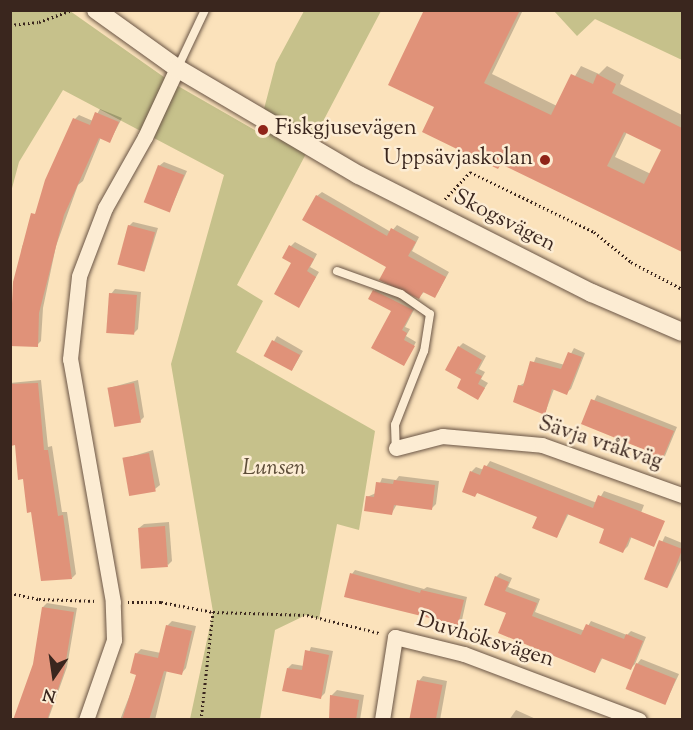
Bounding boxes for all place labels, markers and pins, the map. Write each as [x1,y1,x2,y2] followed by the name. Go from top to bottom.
[275,117,417,143] place label: Fiskgjusevägen
[256,123,270,137] marker: Fiskgjusevägen
[383,147,533,173] place label: Uppsävjaskolan
[538,153,552,167] marker: Uppsävjaskolan

